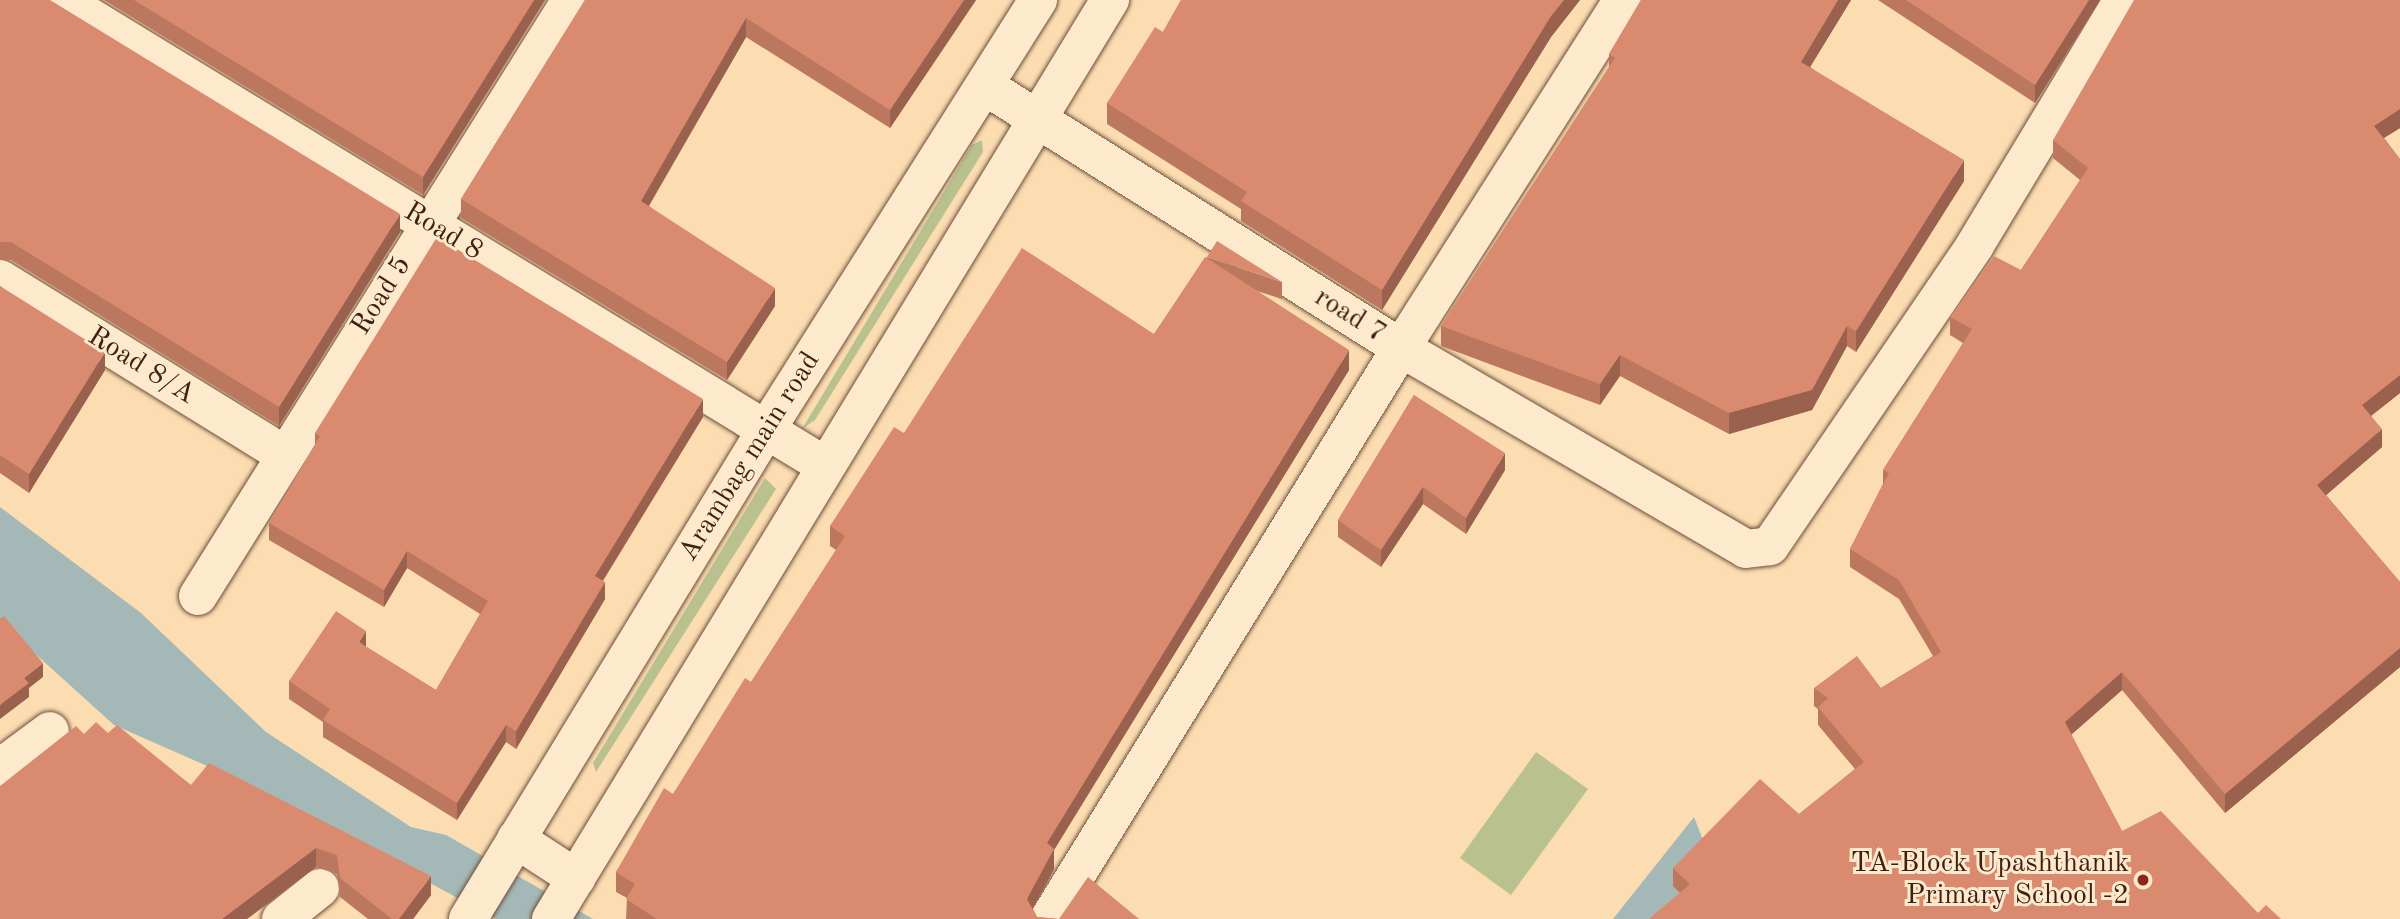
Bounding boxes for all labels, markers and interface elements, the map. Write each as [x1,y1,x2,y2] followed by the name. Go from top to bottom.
[397,195,489,269] street label: Road 8
[345,250,419,342] street label: Road 5
[1308,281,1392,351] street label: road 7
[81,320,201,412] street label: Road 8/A
[672,346,828,568] street label: Arambag main road
[1850,847,2129,913] place label: TA-Block Upashthanik Primary School -2
[2135,872,2151,888] marker: TA-Block Upashthanik Primary School -2

